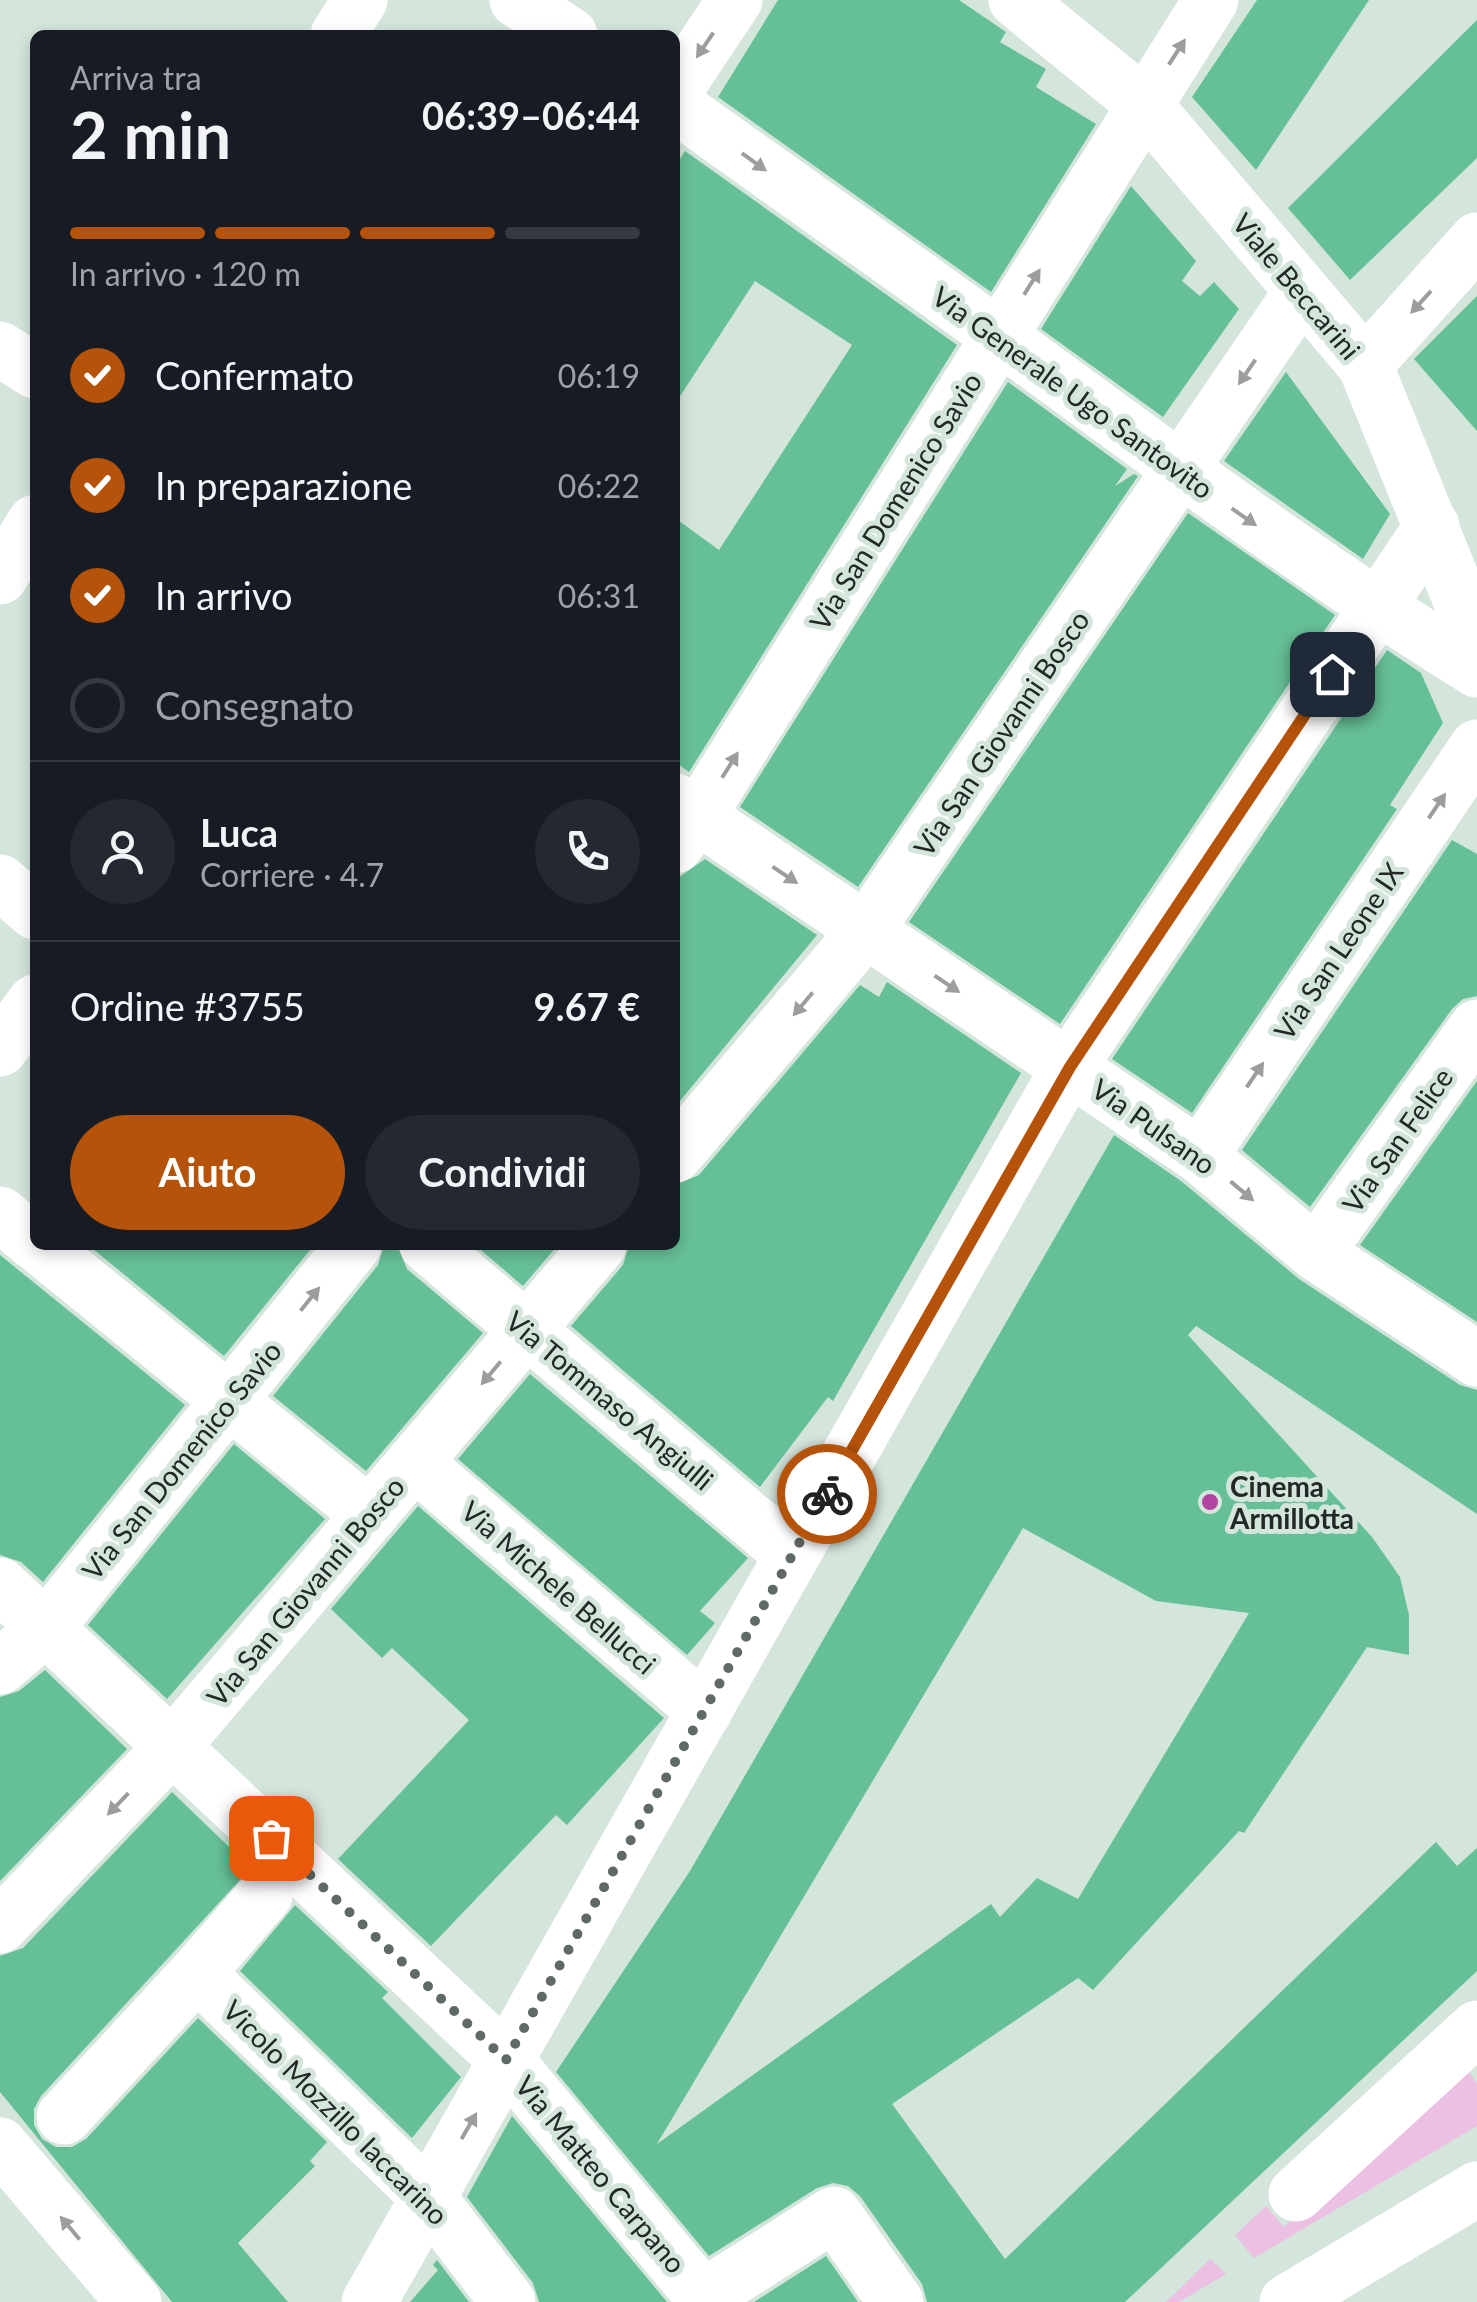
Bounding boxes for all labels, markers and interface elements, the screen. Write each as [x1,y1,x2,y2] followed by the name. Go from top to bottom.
[696,31,715,59] one-way arrow
[1168,38,1186,66] one-way arrow
[70,58,202,97] text: Arriva tra
[422,92,640,138] text: 06:39–06:44
[70,95,231,173] text: 2 min
[741,151,768,171] one-way arrow
[1226,206,1368,366] street label: Viale Beccarini
[70,254,301,293] text: In arrivo · 120 m
[1023,268,1041,296] one-way arrow
[926,279,1220,505] street label: Via Generale Ugo Santovito
[1410,290,1432,315] one-way arrow
[70,348,125,403] icon: check
[155,352,354,398] text: Confermato
[558,356,640,395] text: 06:19
[1238,358,1257,385] one-way arrow
[802,366,988,636] street label: Via San Domenico Savio
[70,458,125,513] icon: check
[155,462,412,508] text: In preparazione
[558,466,640,505] text: 06:22
[1230,507,1257,526] one-way arrow
[70,568,125,623] icon: check
[155,572,293,618] text: In arrivo
[558,576,640,615] text: 06:31
[906,604,1096,862] street label: Via San Giovanni Bosco
[1290,632,1375,717] pin
[1305,647,1360,702] icon: home
[155,682,354,728] text: Consegnato
[721,751,738,779] one-way arrow
[1427,792,1446,819] one-way arrow
[70,799,175,904] button: person
[535,799,640,904] button: phone
[200,809,278,855] text: Luca
[200,855,384,894] text: Corriere · 4.7
[1266,856,1410,1046] street label: Via San Leone IX
[771,865,798,884] one-way arrow
[933,975,960,993] one-way arrow
[70,983,305,1029] text: Ordine #3755
[534,983,640,1029] text: 9.67 €
[793,992,814,1017] one-way arrow
[1245,1061,1263,1088] one-way arrow
[1335,1061,1459,1219] street label: Via San Felice
[1086,1071,1222,1181] street label: Via Pulsano
[70,1115,345,1230] button: Aiuto
[365,1115,640,1230] button: Condividi
[1229,1179,1254,1201] one-way arrow
[300,1287,321,1313] one-way arrow
[499,1303,721,1497] street label: Via Tommaso Angiulli
[74,1334,288,1586] street label: Via San Domenico Savio
[480,1360,502,1385] one-way arrow
[777,1444,877,1544] courier
[800,1467,855,1522] icon: bike
[199,1469,411,1713] street label: Via San Giovanni Bosco
[1229,1469,1354,1535] place label: Cinema Armillotta
[1199,1491,1221,1513] marker: Cinema Armillotta
[455,1493,663,1681] street label: Via Michele Bellucci
[107,1791,130,1815] one-way arrow
[229,1796,314,1881] pin
[244,1811,299,1866] icon: bag
[217,1993,455,2231] street label: Vicolo Mozzillo Iaccarino
[509,2069,693,2279] street label: Via Matteo Carpano
[459,2112,477,2140] one-way arrow
[60,2215,82,2240] one-way arrow

